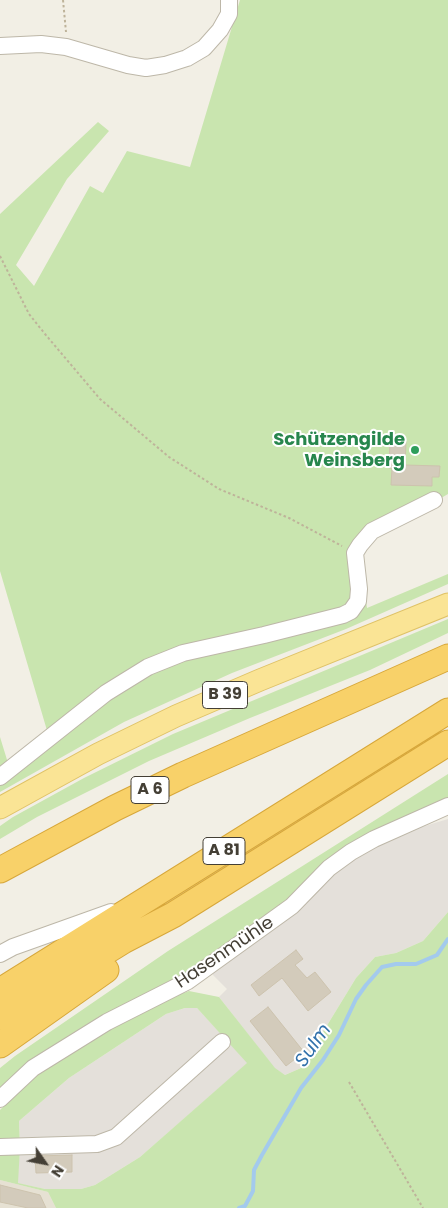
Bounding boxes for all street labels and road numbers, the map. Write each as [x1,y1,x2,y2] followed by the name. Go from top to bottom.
[202,682,248,708] road number: B 39
[131,776,169,804] road number: A 6
[203,838,245,864] road number: A 81
[172,912,278,994] street label: Hasenmühle

